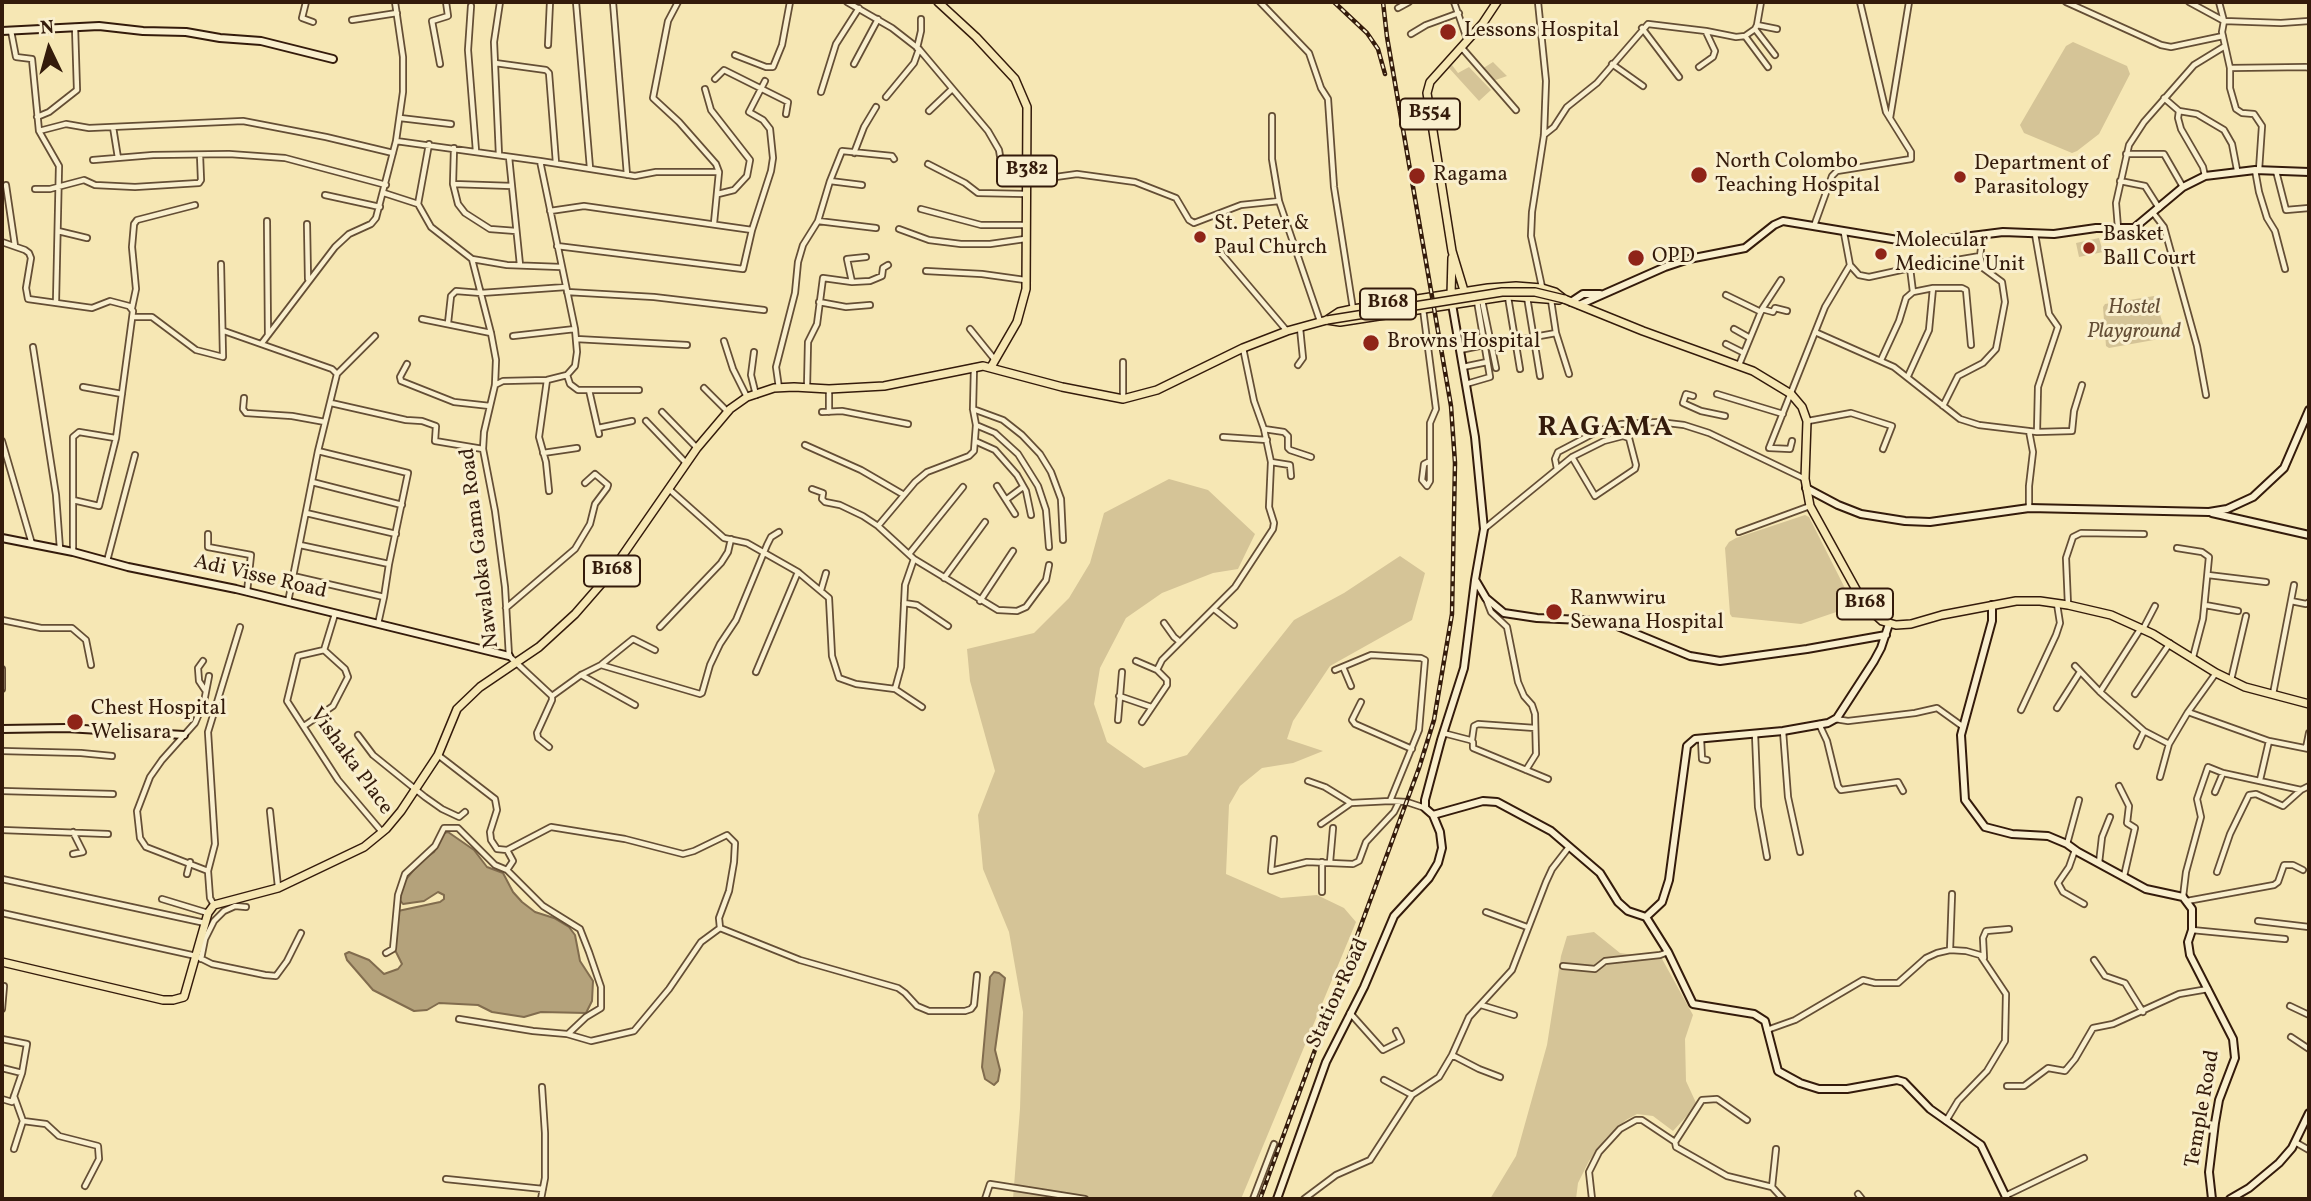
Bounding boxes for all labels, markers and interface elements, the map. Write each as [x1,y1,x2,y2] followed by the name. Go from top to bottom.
[14,14,84,84] north arrow
[39,15,55,42] text: N
[1464,19,1619,45] place label: Lessons Hospital
[1438,22,1458,42] marker: Lessons Hospital
[1400,98,1460,130] road number: B554
[1715,150,1880,200] place label: North Colombo Teaching Hospital
[1974,152,2109,202] place label: Department of Parasitology
[997,155,1057,186] road number: B382
[1433,163,1508,189] place label: Ragama
[1689,165,1709,185] marker: North Colombo Teaching Hospital
[1407,166,1427,186] marker: Ragama
[1952,169,1968,185] marker: Department of Parasitology
[1214,212,1327,262] place label: St. Peter & Paul Church
[2103,223,2196,273] place label: Basket Ball Court
[1192,229,1208,245] marker: St. Peter & Paul Church
[1895,229,2025,279] place label: Molecular Medicine Unit
[2081,240,2097,256] marker: Basket Ball Court
[1652,245,1695,271] place label: OPD
[1873,246,1889,262] marker: Molecular Medicine Unit
[1626,248,1646,268] marker: OPD
[1360,288,1416,320] road number: B168
[2087,296,2181,346] park label: Hostel Playground
[1387,330,1540,356] place label: Browns Hospital
[1361,333,1381,353] marker: Browns Hospital
[1538,413,1674,447] district label: RAGAMA
[456,446,506,650] street label: Nawaloka Gama Road
[191,550,329,606] street label: Adi Visse Road
[584,556,640,586] road number: B168
[1570,587,1724,637] place label: Ranwwiru Sewana Hospital
[1837,589,1893,620] road number: B168
[1544,602,1564,622] marker: Ranwwiru Sewana Hospital
[91,697,226,747] place label: Chest Hospital Welisara
[303,704,397,820] street label: Vishaka Place
[65,712,85,732] marker: Chest Hospital Welisara
[1303,935,1375,1053] street label: Station Road
[2181,1048,2227,1170] street label: Temple Road

